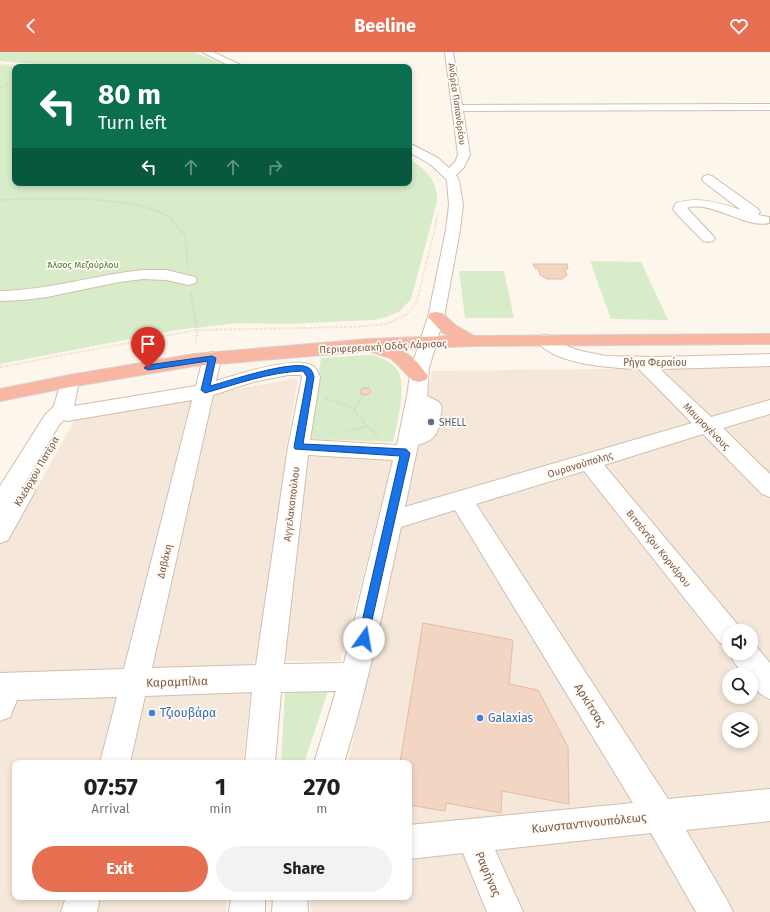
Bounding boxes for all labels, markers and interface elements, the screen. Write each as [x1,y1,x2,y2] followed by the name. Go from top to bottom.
[20,15,42,37] icon: back
[354,15,416,37] text: Beeline
[728,15,750,37] icon: heart
[446,62,468,146] street label: Ανδρέα Παπανδρέου
[98,78,161,111] text: 80 m
[32,80,84,132] icon: left
[98,112,167,134] text: Turn left
[138,156,160,178] icon: left
[180,156,202,178] icon: ahead
[222,156,244,178] icon: ahead
[264,156,286,178] icon: right
[47,260,119,270] park label: Άλσος Μεζούρλου
[131,327,165,368] pin
[137,333,159,355] icon: arrive
[319,337,447,356] street label: Περιφερειακή Οδός Λάρισας
[623,356,687,369] street label: Ρήγα Φεραίου
[680,400,733,453] street label: Μαυρογένους
[426,417,436,427] marker: SHELL
[439,417,467,429] place label: SHELL
[11,434,62,509] street label: Κλεάρχου Πατέρα
[546,448,615,481] street label: Ουρανούπολης
[280,466,303,542] street label: Αγγελακοπούλου
[623,507,694,590] street label: Βιτσέντζου Κορνάρου
[154,543,175,580] street label: Δαβάκη
[343,618,385,660] position arrow
[722,624,758,748] map controls
[722,624,758,660] button: sound
[722,668,758,704] button: search
[146,674,208,690] street label: Καραμπίλια
[571,681,609,729] street label: Αρκίτσας
[160,706,216,720] place label: Τζιουβάρα
[147,708,157,718] marker: Τζιουβάρα
[488,711,534,725] place label: Galaxias
[722,712,758,748] button: layers
[475,713,485,723] marker: Galaxias
[84,773,138,801] text: 07:57
[215,773,226,801] text: 1
[303,773,340,801] text: 270
[92,801,130,816] text: Arrival
[209,801,232,816] text: min
[316,801,327,816] text: m
[531,810,647,836] street label: Κωνσταντινουπόλεως
[32,846,208,892] button: Exit
[216,846,392,892] button: Share
[472,849,504,899] street label: Ραφήνας

